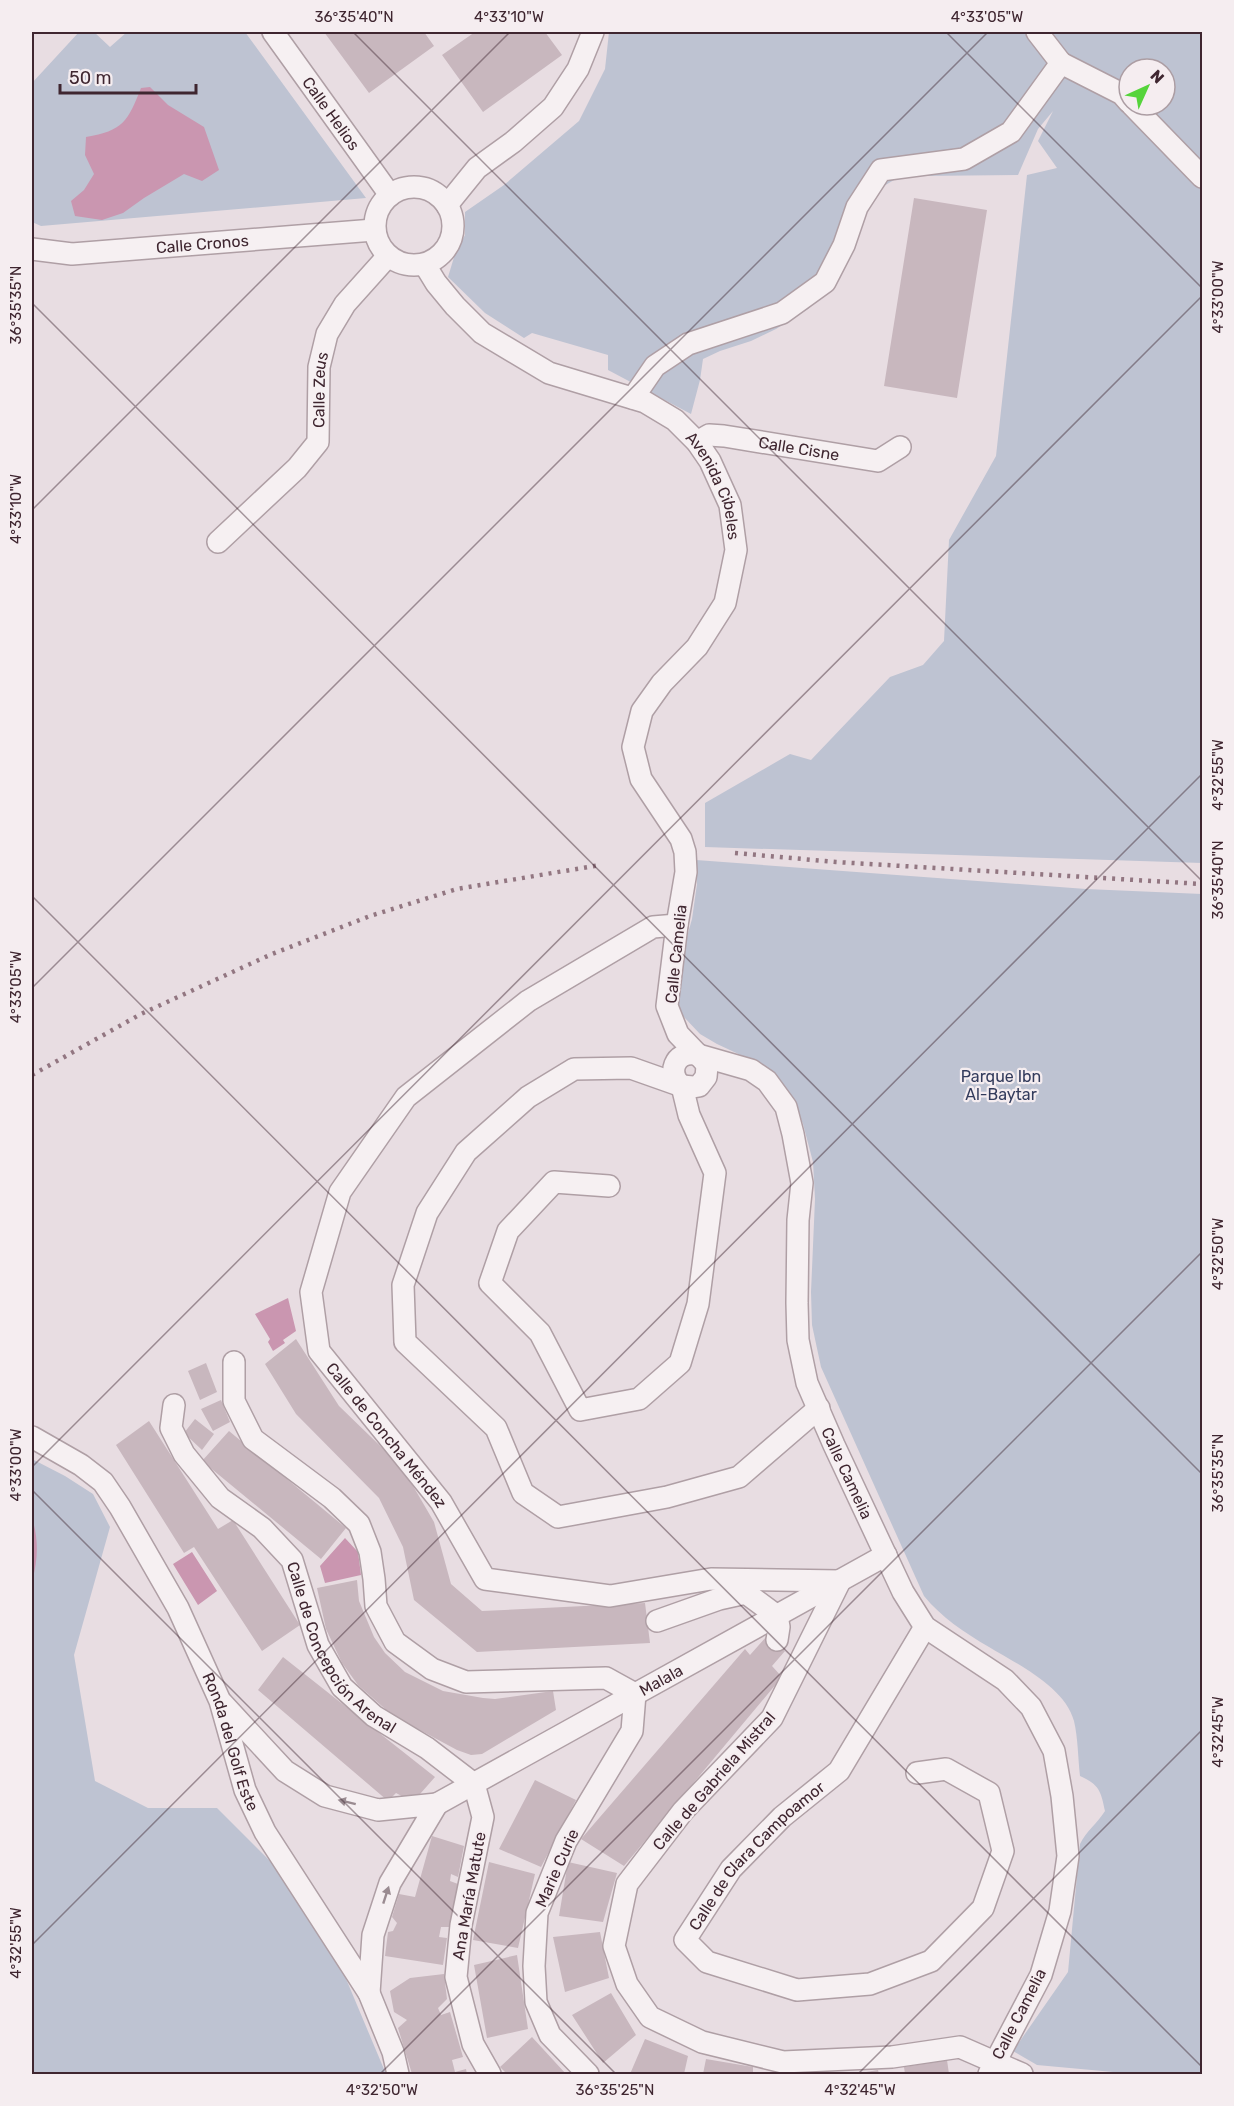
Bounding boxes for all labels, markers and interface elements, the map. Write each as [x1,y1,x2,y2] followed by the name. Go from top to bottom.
[314,8,394,26] text: 36°35'40"N
[474,8,544,26] text: 4°33'10"W
[951,8,1023,26] text: 4°33'05"W
[60,57,196,95] scale bar
[1117,57,1177,117] north arrow
[1146,66,1168,88] text: N
[69,67,112,89] text: 50 m
[299,73,364,154] street label: Calle Helios
[155,230,249,257] street label: Calle Cronos
[1209,260,1227,334] text: 4°33'00"W
[7,265,25,345] text: 36°35'35"N
[309,350,332,428] street label: Calle Zeus
[682,427,744,541] street label: Avenida Cibeles
[757,432,841,464] street label: Calle Cisne
[7,474,25,544] text: 4°33'10"W
[1209,739,1227,811] text: 4°32'55"W
[1209,840,1227,920] text: 36°35'40"N
[661,904,691,1004] street label: Calle Camelia
[7,951,25,1023] text: 4°33'05"W
[961,1067,1041,1104] park label: Parque Ibn Al-Baytar
[1209,1218,1227,1290] text: 4°32'50"W
[322,1358,452,1511] street label: Calle de Concha Méndez
[818,1424,877,1522] street label: Calle Camelia
[7,1428,25,1502] text: 4°33'00"W
[1209,1433,1227,1513] text: 36°35'35"N
[284,1559,400,1737] street label: Calle de Concepción Arenal
[636,1660,686,1700] street label: Malala
[199,1669,263,1814] street label: Ronda del Golf Este
[1209,1696,1227,1768] text: 4°32'45"W
[649,1708,779,1854] street label: Calle de Gabriela Mistral
[684,1777,828,1934] street label: Calle de Clara Campoamor
[338,1797,356,1806] one-way arrow
[531,1826,583,1910] street label: Marie Curie
[448,1830,490,1962] street label: Ana María Matute
[382,1886,391,1904] one-way arrow
[7,1907,25,1979] text: 4°32'55"W
[988,1965,1050,2063] street label: Calle Camelia
[346,2081,418,2099] text: 4°32'50"W
[576,2081,654,2099] text: 36°35'25"N
[824,2081,896,2099] text: 4°32'45"W

